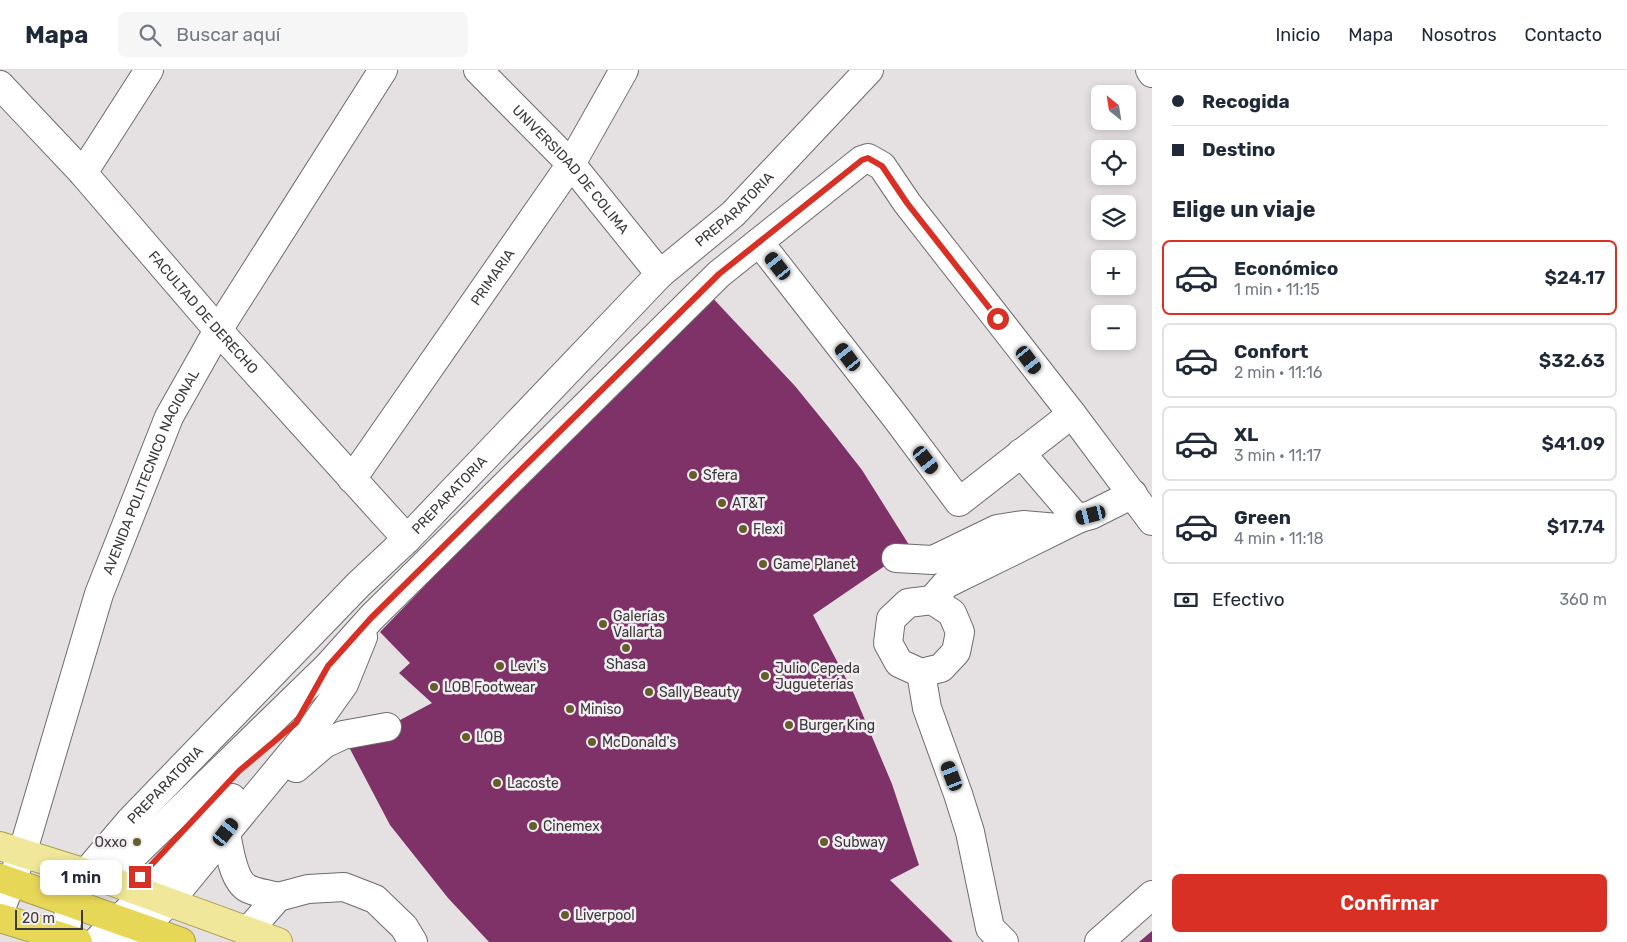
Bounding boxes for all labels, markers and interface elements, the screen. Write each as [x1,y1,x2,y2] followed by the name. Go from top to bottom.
[118,12,468,57] search box
[25,21,88,49] text: Mapa
[136,21,164,49] icon: search
[176,23,280,46] text: Buscar aquí
[1275,24,1320,46] text: Inicio
[1348,24,1393,46] text: Mapa
[1421,24,1497,46] text: Nosotros
[1525,24,1602,46] text: Contacto
[1091,85,1136,130] north arrow
[1091,85,1136,350] map controls
[1202,90,1290,113] text: Recogida
[509,101,633,238] street label: UNIVERSIDAD DE COLIMA
[1202,138,1275,161] text: Destino
[1091,140,1136,185] button: locate
[692,168,777,250] street label: PREPARATORIA
[1091,195,1136,240] button: layers
[1172,196,1316,223] text: Elige un viaje
[467,245,518,309] street label: PRIMARIA
[145,247,262,377] street label: FACULTAD DE DERECHO
[762,250,793,282] car
[1091,250,1136,295] button: +
[1174,255,1219,300] icon: car
[1234,257,1338,280] text: Económico
[1544,266,1605,289] text: $24.17
[1234,280,1320,299] text: 1 min · 11:15
[1091,305,1136,350] button: −
[987,308,1009,330] route start
[1174,338,1219,383] icon: car
[1234,340,1308,363] text: Confort
[832,341,863,373] car
[1013,344,1044,376] car
[1539,349,1605,372] text: $32.63
[1234,363,1323,382] text: 2 min · 11:16
[99,366,203,577] street label: AVENIDA POLITECNICO NACIONAL
[1174,421,1219,466] icon: car
[1234,423,1258,446] text: XL
[1542,432,1605,455] text: $41.09
[910,444,941,476] car
[1234,446,1321,465] text: 3 min · 11:17
[408,452,491,537] street label: PREPARATORIA
[703,467,738,484] place label: Sfera
[687,469,699,481] marker: Sfera
[732,495,765,512] place label: AT&T
[716,497,728,509] marker: AT&T
[1074,504,1107,526] car
[1174,504,1219,549] icon: car
[1234,506,1291,529] text: Green
[1547,515,1605,538] text: $17.74
[753,521,783,538] place label: Flexi
[737,523,749,535] marker: Flexi
[1234,529,1324,548] text: 4 min · 11:18
[773,556,856,573] place label: Game Planet
[757,558,769,570] marker: Game Planet
[1172,586,1200,614] icon: cash
[1212,588,1285,611] text: Efectivo
[1559,590,1607,609] text: 360 m
[613,608,665,641] place label: Galerías Vallarta
[597,618,609,630] marker: Galerías Vallarta
[620,642,632,654] marker: Shasa
[606,656,646,673] place label: Shasa
[510,658,546,675] place label: Levi's
[494,660,506,672] marker: Levi's
[775,660,860,693] place label: Julio Cepeda Jugueterías
[759,670,771,682] marker: Julio Cepeda Jugueterías
[444,679,536,696] place label: LOB Footwear
[428,681,440,693] marker: LOB Footwear
[659,684,740,701] place label: Sally Beauty
[643,686,655,698] marker: Sally Beauty
[580,701,622,718] place label: Miniso
[564,703,576,715] marker: Miniso
[799,717,875,734] place label: Burger King
[783,719,795,731] marker: Burger King
[476,729,503,746] place label: LOB
[460,731,472,743] marker: LOB
[602,734,676,751] place label: McDonald's
[586,736,598,748] marker: McDonald's
[124,742,207,827] street label: PREPARATORIA
[939,759,964,793] car
[507,775,559,792] place label: Lacoste
[491,777,503,789] marker: Lacoste
[210,816,241,848] car
[543,818,600,835] place label: Cinemex
[527,820,539,832] marker: Cinemex
[95,834,127,851] place label: Oxxo
[834,834,886,851] place label: Subway
[131,836,143,848] marker: Oxxo
[818,836,830,848] marker: Subway
[40,860,122,894] callout: 1 min
[129,866,151,888] route end
[61,868,101,887] text: 1 min
[1172,874,1607,932] button: Confirmar
[15,907,82,930] scale bar
[575,907,635,924] place label: Liverpool
[559,909,571,921] marker: Liverpool
[22,910,55,927] text: 20 m

